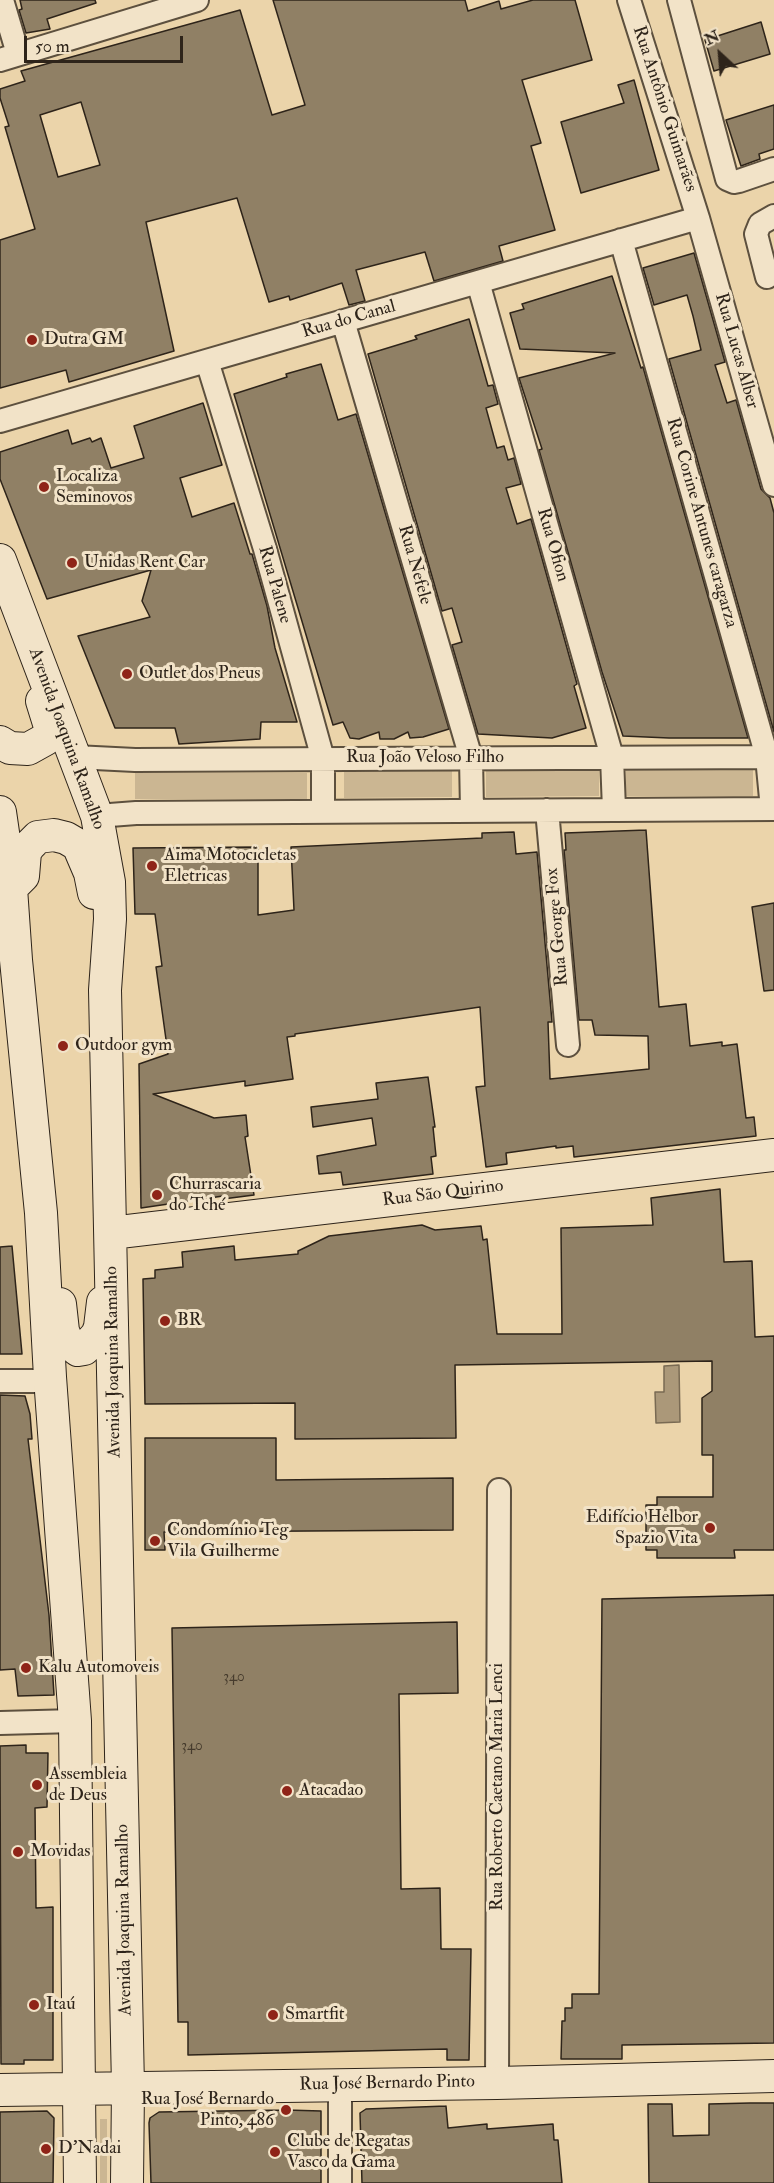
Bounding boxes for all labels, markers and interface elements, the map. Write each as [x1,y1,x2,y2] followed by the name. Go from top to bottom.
[627,23,701,195] street label: Rua Antônio Guimarães
[27,24,186,62] scale bar
[690,24,750,84] north arrow
[701,26,723,50] text: N
[35,35,70,58] text: 50 m
[709,291,763,411] street label: Rua Lucas Alber
[300,296,398,344] street label: Rua do Canal
[44,329,124,351] place label: Dutra GM
[25,333,39,347] marker: Dutra GM
[661,415,741,631] street label: Rua Corine Antunes caragarza
[56,466,132,508] place label: Localiza Seminovos
[37,480,51,494] marker: Localiza Seminovos
[531,506,573,584] street label: Rua Ofion
[392,523,436,607] street label: Rua Nefele
[253,544,295,626] street label: Rua Palene
[84,552,205,574] place label: Unidas Rent Car
[65,556,79,570] marker: Unidas Rent Car
[23,645,109,833] street label: Avenida Joaquina Ramalho
[139,663,261,685] place label: Outlet dos Pneus
[120,667,134,681] marker: Outlet dos Pneus
[346,747,504,769] street label: Rua João Veloso Filho
[164,845,296,888] place label: Aima Motocicletas Eletricas
[145,859,159,873] marker: Aima Motocicletas Eletricas
[542,867,574,987] street label: Rua George Fox
[75,1035,172,1057] place label: Outdoor gym
[56,1039,70,1053] marker: Outdoor gym
[169,1174,261,1216] place label: Churrascaria do Tché
[381,1176,505,1212] street label: Rua São Quirino
[150,1188,164,1202] marker: Churrascaria do Tché
[102,1266,126,1458] street label: Avenida Joaquina Ramalho
[177,1310,202,1332] place label: BR
[158,1314,172,1328] marker: BR
[586,1507,698,1550] place label: Edifício Helbor Spazio Vita
[167,1520,288,1562] place label: Condomínio Teg Vila Guilherme
[703,1521,717,1535] marker: Edifício Helbor Spazio Vita
[148,1534,162,1548] marker: Condomínio Teg Vila Guilherme
[38,1657,159,1679] place label: Kalu Automoveis
[19,1661,33,1675] marker: Kalu Automoveis
[487,1663,509,1911] street label: Rua Roberto Caetano Maria Lenci
[223,1669,245,1687] house number: 340
[181,1738,203,1756] house number: 340
[49,1764,127,1806] place label: Assembleia de Deus
[30,1778,44,1792] marker: Assembleia de Deus
[299,1780,363,1802] place label: Atacadao
[280,1784,294,1798] marker: Atacadao
[113,1824,137,2016] street label: Avenida Joaquina Ramalho
[30,1841,90,1863] place label: Movidas
[11,1845,25,1859] marker: Movidas
[46,1994,76,2016] place label: Itaú
[27,1998,41,2012] marker: Itaú
[285,2004,345,2026] place label: Smartfit
[266,2008,280,2022] marker: Smartfit
[299,2072,475,2096] street label: Rua José Bernardo Pinto
[141,2089,274,2132] place label: Rua José Bernardo Pinto, 486
[279,2103,293,2117] marker: Rua José Bernardo Pinto, 486
[287,2131,410,2174] place label: Clube de Regatas Vasco da Gama
[58,2138,121,2160] place label: D'Nadai
[39,2142,53,2156] marker: D'Nadai
[268,2145,282,2159] marker: Clube de Regatas Vasco da Gama

